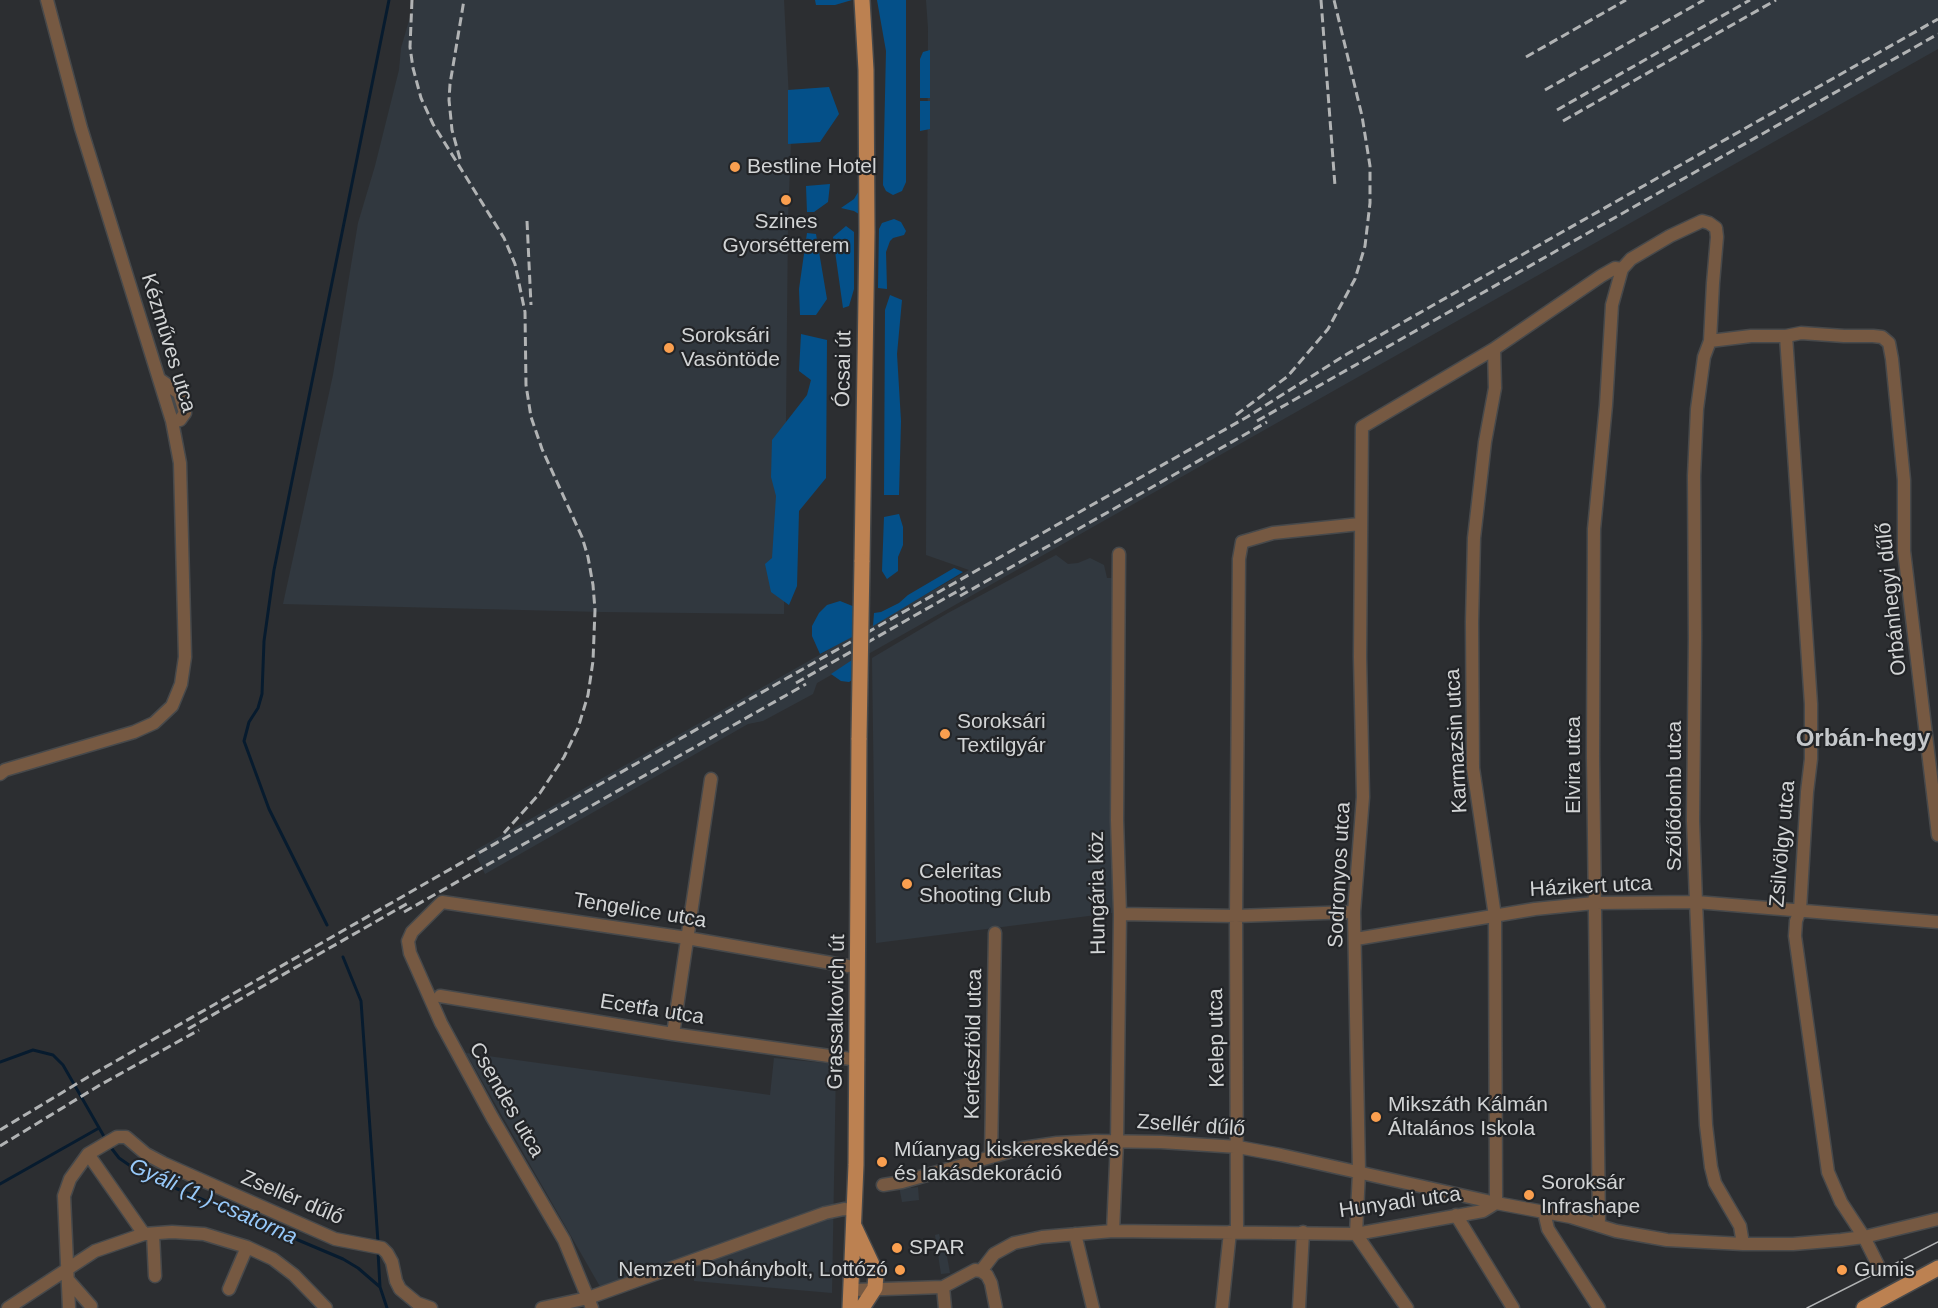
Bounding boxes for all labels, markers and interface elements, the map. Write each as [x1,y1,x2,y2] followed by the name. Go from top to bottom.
[747,154,877,180] place label: Bestline Hotel
[728,160,742,174] marker: Bestline Hotel
[779,193,793,207] marker: Szines Gyorsétterem
[722,209,850,259] place label: Szines Gyorsétterem
[135,271,201,415] street label: Kézműves utca
[681,323,780,373] place label: Soroksári Vasöntöde
[831,330,857,408] street label: Ócsai út
[662,341,676,355] marker: Soroksári Vasöntöde
[1871,521,1913,677] street label: Orbánhegyi dűlő
[1441,668,1473,814] street label: Karmazsin utca
[957,709,1046,759] place label: Soroksári Textilgyár
[1561,716,1587,814] street label: Elvira utca
[1662,721,1688,871] street label: Szőlődomb utca
[1796,725,1930,753] district label: Orbán-hegy
[938,727,952,741] marker: Soroksári Textilgyár
[1765,780,1801,908] street label: Zsilvölgy utca
[1324,801,1356,949] street label: Sodronyos utca
[1084,831,1112,955] street label: Hungária köz
[919,859,1051,909] place label: Celeritas Shooting Club
[1529,871,1653,903] street label: Házikert utca
[900,877,914,891] marker: Celeritas Shooting Club
[572,888,708,934] street label: Tengelice utca
[823,934,851,1090] street label: Grassalkovich út
[960,969,988,1119] street label: Kertészföld utca
[1204,988,1230,1088] street label: Kelep utca
[598,989,706,1031] street label: Ecetfa utca
[463,1038,549,1162] street label: Csendes utca
[1388,1092,1548,1142] place label: Mikszáth Kálmán Általános Iskola
[1136,1110,1246,1142] street label: Zsellér dűlő
[1369,1110,1383,1124] marker: Mikszáth Kálmán Általános Iskola
[894,1137,1119,1187] place label: Műanyag kiskereskedés és lakásdekoráció
[125,1153,301,1251] water label: Gyáli (1.)-csatorna
[875,1155,889,1169] marker: Műanyag kiskereskedés és lakásdekoráció
[237,1165,347,1231] street label: Zsellér dűlő
[1541,1170,1640,1220] place label: Soroksár Infrashape
[1338,1182,1462,1224] street label: Hunyadi utca
[1522,1188,1536,1202] marker: Soroksár Infrashape
[909,1235,965,1261] place label: SPAR
[890,1241,904,1255] marker: SPAR
[618,1257,888,1283] place label: Nemzeti Dohánybolt, Lottózó
[1854,1257,1915,1283] place label: Gumis
[893,1263,907,1277] marker: Nemzeti Dohánybolt, Lottózó
[1835,1263,1849,1277] marker: Gumis

